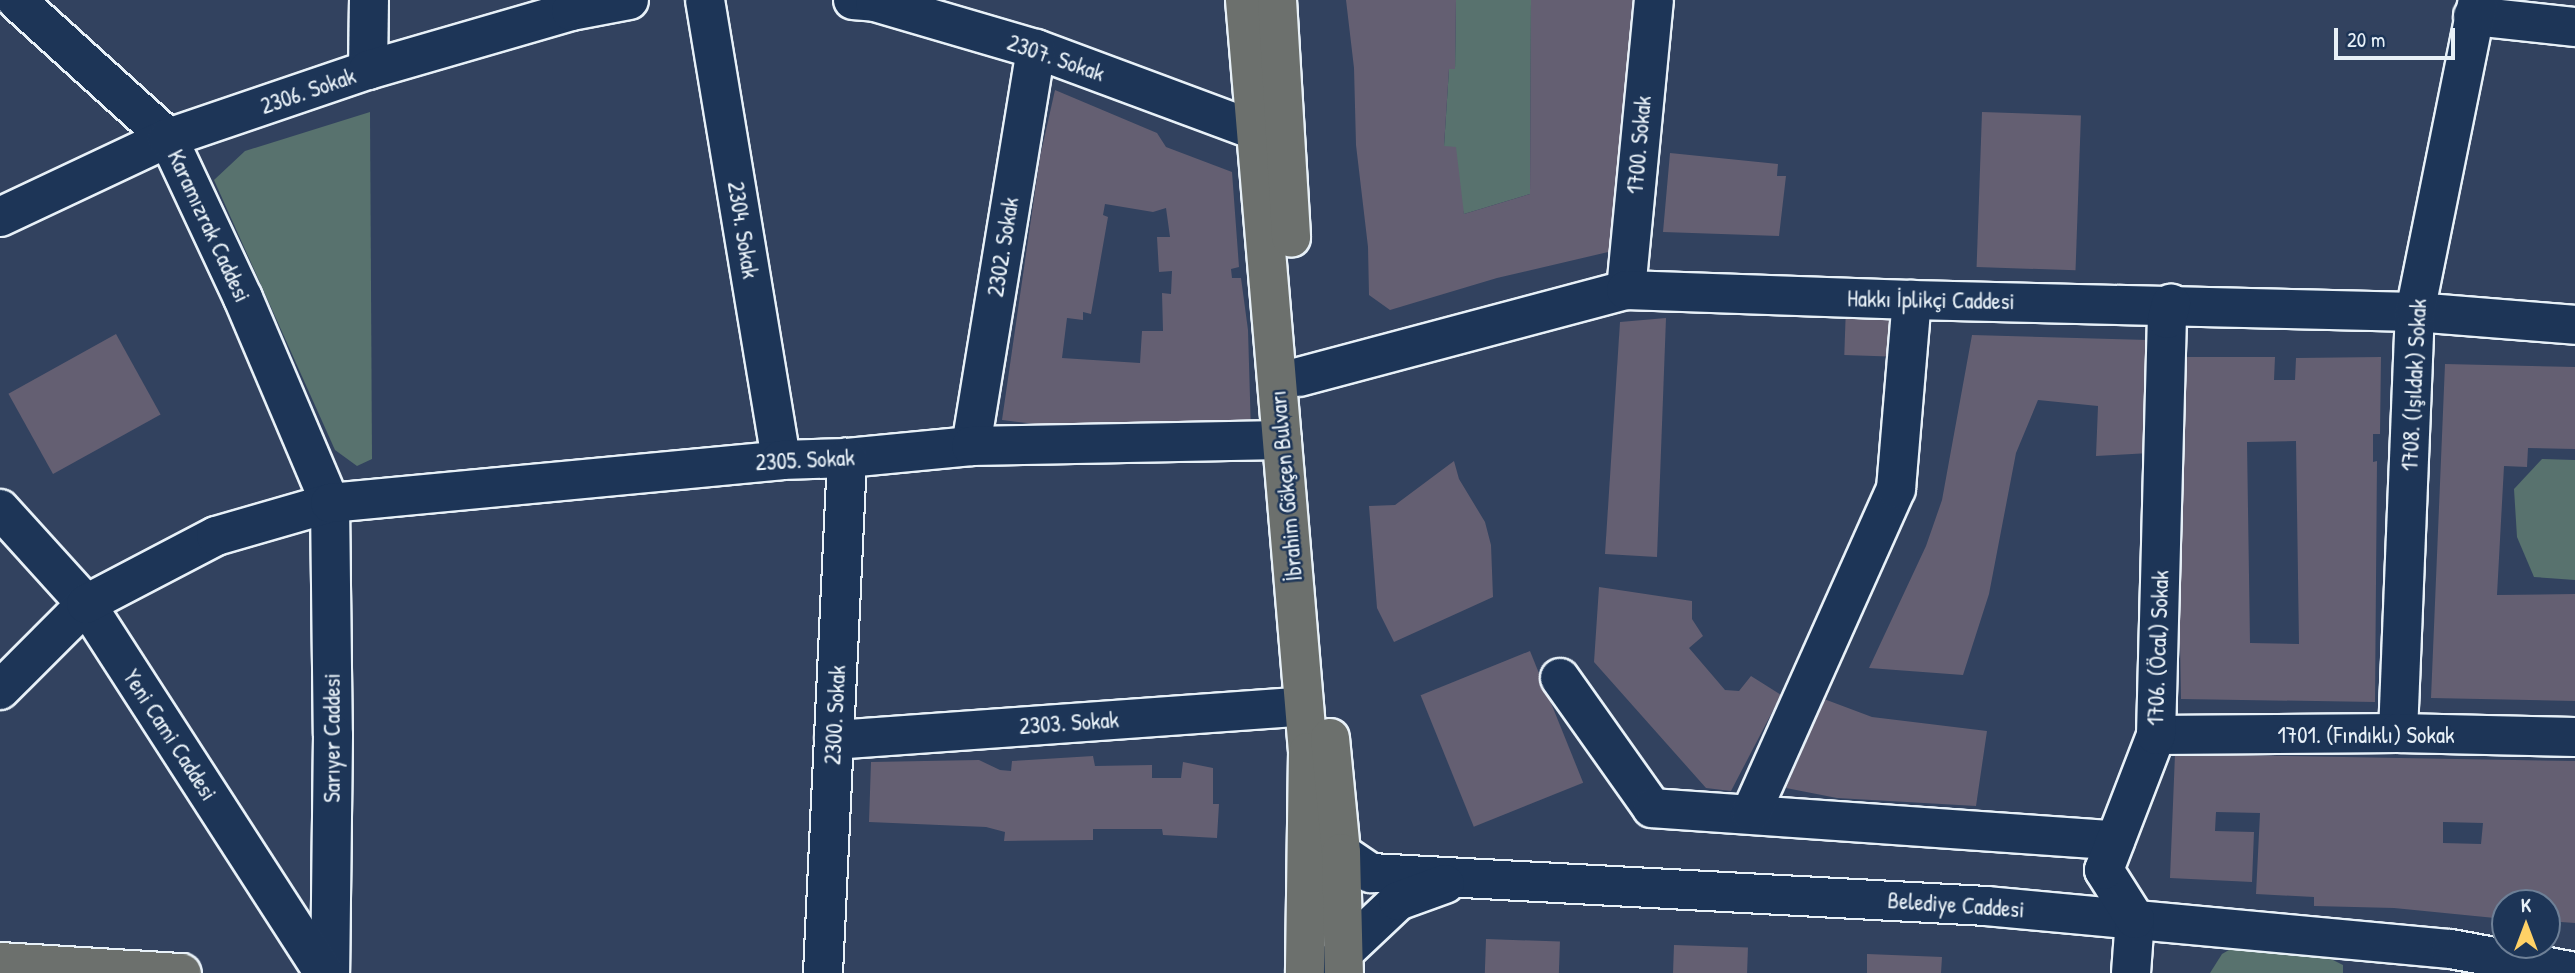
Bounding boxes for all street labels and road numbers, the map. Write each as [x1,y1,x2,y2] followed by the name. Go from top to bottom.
[1004,29,1108,87] street label: 2307. Sokak
[257,62,359,120] street label: 2306. Sokak
[1621,95,1657,195] street label: 1700. Sokak
[162,145,256,307] street label: Karamızrak Caddesi
[722,179,764,281] street label: 2304. Sokak
[982,195,1024,299] street label: 2302. Sokak
[1847,285,2015,315] street label: Hakkı İplikçi Caddesi
[2396,298,2432,472] street label: 1708. (Işıldak) Sokak
[1264,390,1308,582] street label: İbrahim Gökçen Bulvarı
[755,444,855,476] street label: 2305. Sokak
[2141,570,2175,726] street label: 1706. (Öcal) Sokak
[117,664,223,806] street label: Yeni Cami Caddesi
[819,664,851,766] street label: 2300. Sokak
[318,673,346,803] street label: Sarıyer Caddesi
[1018,706,1120,740] street label: 2303. Sokak
[2278,721,2454,749] street label: 1701. (Fındıklı) Sokak
[1887,886,2025,924] street label: Belediye Caddesi

